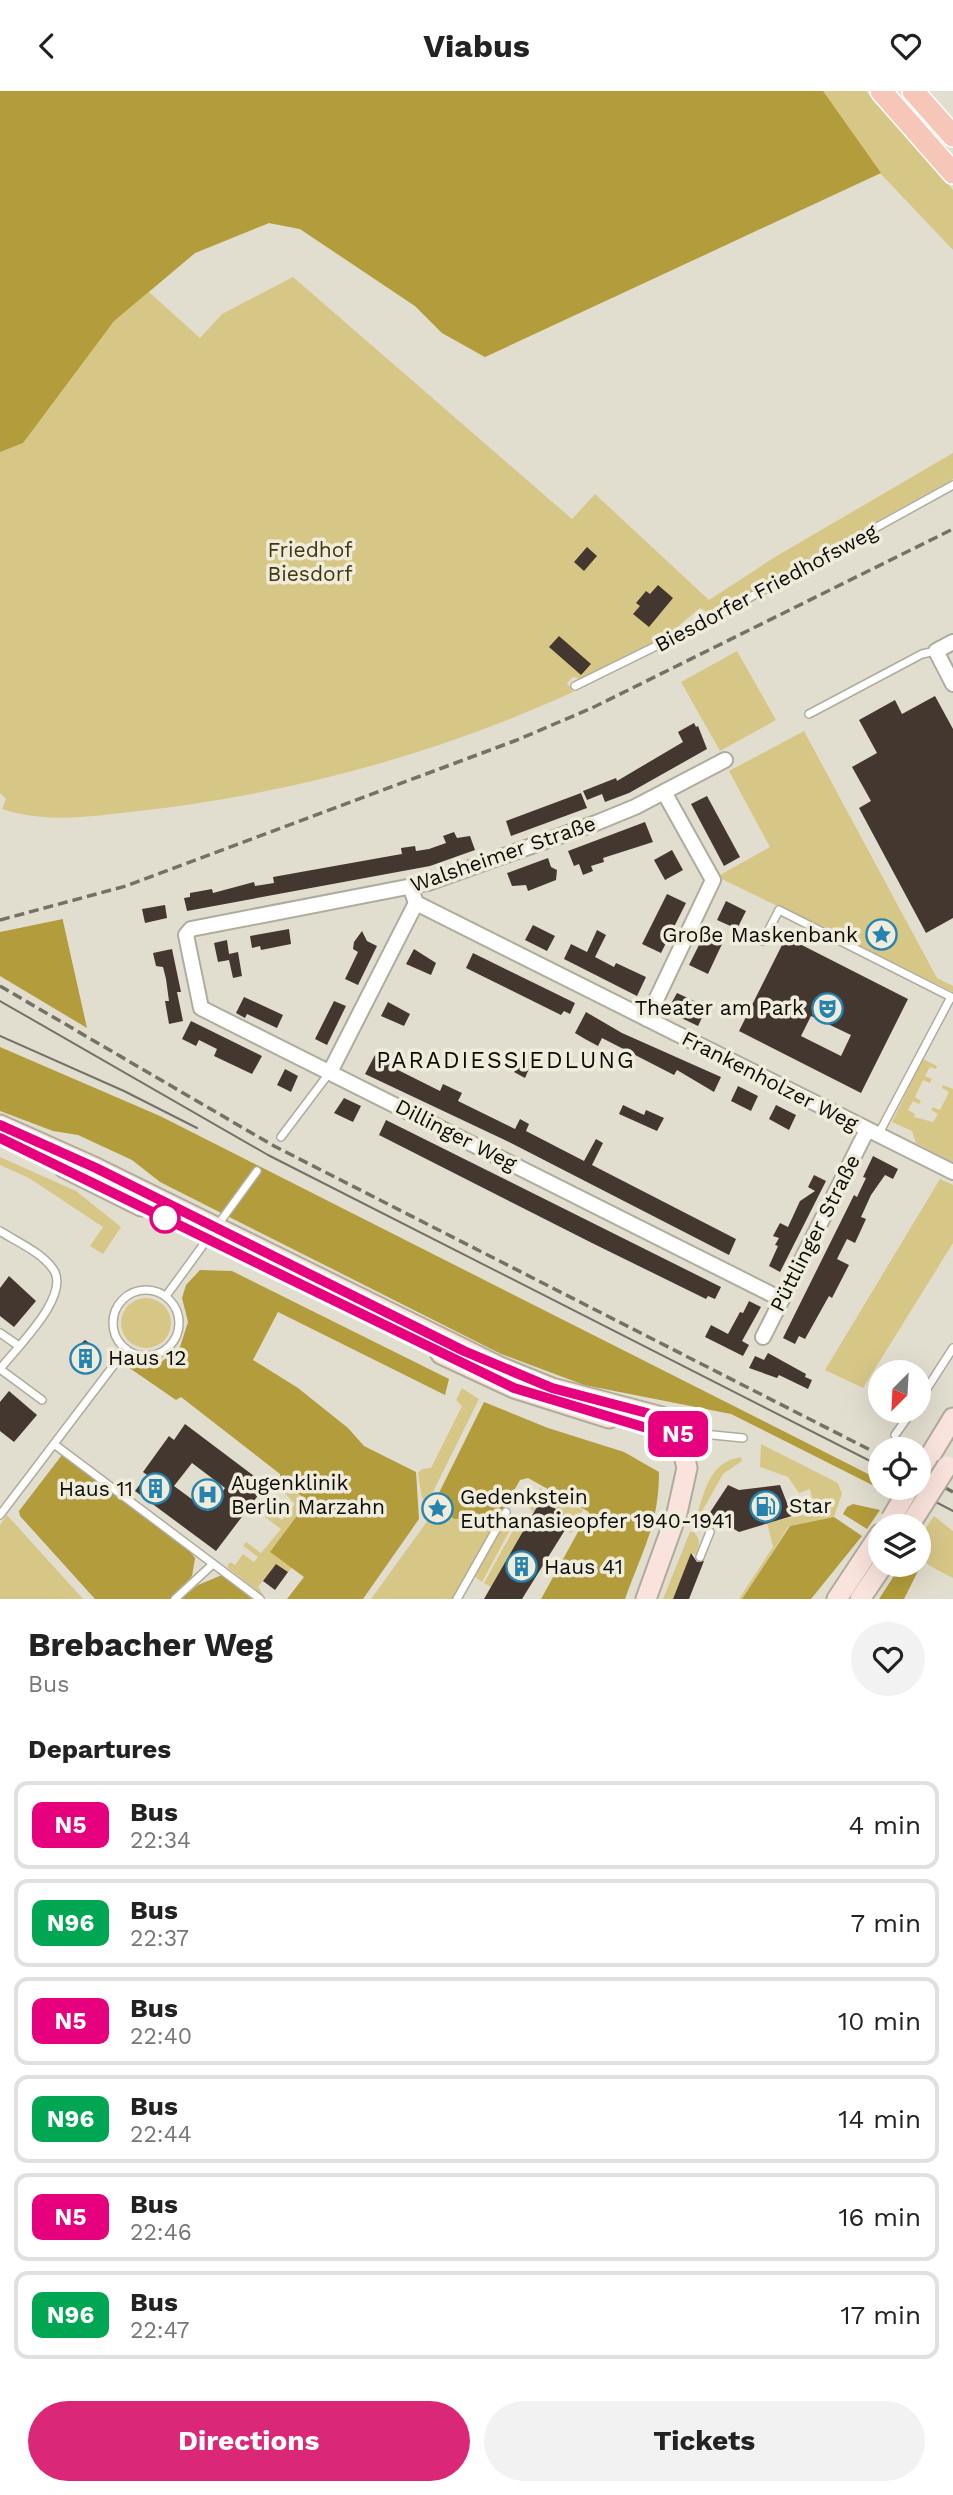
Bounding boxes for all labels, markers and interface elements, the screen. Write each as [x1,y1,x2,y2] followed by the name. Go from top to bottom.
[28,27,66,65] icon: back
[423,27,530,65] text: Viabus
[887,27,925,65] icon: heart
[650,518,882,657] street label: Biesdorfer Friedhofsweg
[267,537,353,586] park label: Friedhof Biesdorf
[407,810,599,897] street label: Walsheimer Straße
[864,918,898,952] place icon: Große Maskenbank
[662,922,858,947] place label: Große Maskenbank
[810,991,844,1025] theatre icon: Theater am Park
[635,995,804,1020] place label: Theater am Park
[678,1025,863,1136] street label: Frankenholzer Weg
[376,1047,636,1074] district label: PARADIESSIEDLUNG
[391,1093,522,1176] street label: Dillinger Weg
[764,1150,865,1316] street label: Püttlinger Straße
[150,1203,180,1233] unlabelled marker
[68,1341,102,1375] building icon: Haus 12
[108,1345,186,1370] place label: Haus 12
[868,1360,931,1423] north arrow
[868,1360,931,1577] map controls
[646,1411,710,1457] line badge: N5
[662,1420,694,1448] text: N5
[868,1437,931,1500] button: locate
[231,1470,385,1519] place label: Augenklinik Berlin Marzahn
[139,1472,173,1506] building icon: Haus 11
[59,1476,133,1501] place label: Haus 11
[191,1478,225,1512] hospital icon: Augenklinik Berlin Marzahn
[460,1484,733,1533] place label: Gedenkstein Euthanasieopfer 1940-1941
[749,1489,783,1523] fuel station icon: Star
[420,1492,454,1526] place icon: Gedenkstein Euthanasieopfer 1940-1941
[789,1493,832,1518] place label: Star
[868,1514,931,1577] button: layers
[504,1550,538,1584] building icon: Haus 41
[544,1554,623,1579] place label: Haus 41
[851,1622,925,1696] button: heart
[28,1625,273,1664] text: Brebacher Weg
[28,1671,69,1698] text: Bus
[28,1734,171,1764] text: Departures
[130,1797,178,1827] text: Bus
[848,1810,921,1840] text: 4 min
[55,1811,86,1839] text: N5
[130,1827,191,1854] text: 22:34
[130,1895,178,1925] text: Bus
[851,1908,921,1938] text: 7 min
[47,1909,94,1937] text: N96
[130,1925,189,1952] text: 22:37
[130,1993,178,2023] text: Bus
[838,2006,921,2036] text: 10 min
[55,2007,86,2035] text: N5
[130,2023,192,2050] text: 22:40
[130,2091,178,2121] text: Bus
[838,2104,921,2134] text: 14 min
[47,2105,94,2133] text: N96
[130,2121,192,2148] text: 22:44
[130,2189,178,2219] text: Bus
[838,2202,921,2232] text: 16 min
[55,2203,86,2231] text: N5
[130,2219,192,2246] text: 22:46
[130,2287,178,2317] text: Bus
[840,2300,921,2330] text: 17 min
[47,2301,94,2329] text: N96
[130,2317,189,2344] text: 22:47
[28,2401,470,2481] button: Directions
[484,2401,925,2481] button: Tickets

